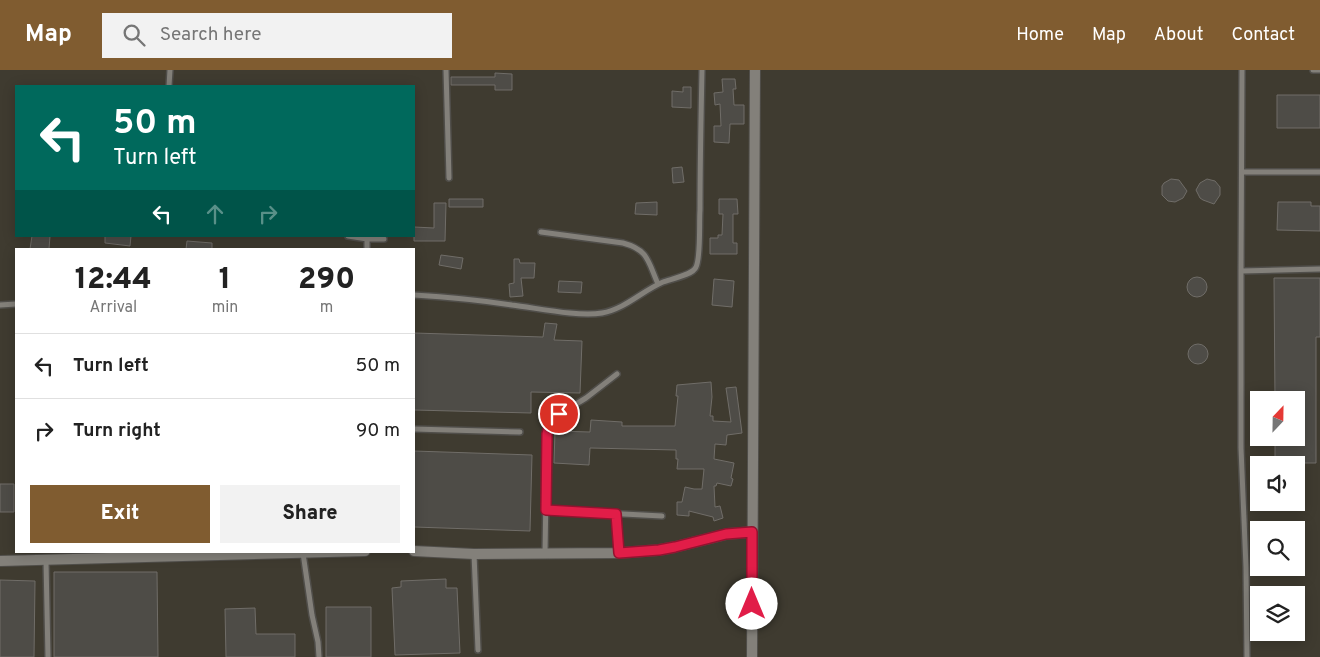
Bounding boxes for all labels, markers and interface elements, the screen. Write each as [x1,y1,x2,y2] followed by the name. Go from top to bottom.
[102,13,452,58] search box
[25,20,72,50] text: Map
[120,21,148,49] icon: search
[160,23,261,47] text: Search here
[1016,24,1064,47] text: Home
[1092,24,1126,47] text: Map
[1154,24,1203,47] text: About
[1231,24,1295,47] text: Contact
[113,102,197,146] text: 50 m
[30,105,95,170] icon: left
[113,145,196,172] text: Turn left
[148,200,176,228] icon: left
[201,200,229,228] icon: ahead
[254,200,282,228] icon: right
[75,262,152,299] text: 12:44
[219,262,231,299] text: 1
[298,262,355,299] text: 290
[89,298,137,318] text: Arrival
[212,298,238,318] text: min
[320,298,333,318] text: m
[30,352,58,380] icon: left
[73,354,149,378] text: Turn left
[355,354,400,378] text: 50 m
[1250,391,1305,446] north arrow
[1250,391,1305,641] map controls
[538,393,580,435] pin
[545,400,573,428] icon: arrive
[30,417,58,445] icon: right
[73,419,161,443] text: Turn right
[356,419,400,443] text: 90 m
[1250,456,1305,511] button: sound
[30,485,210,543] button: Exit
[220,485,400,543] button: Share
[1250,521,1305,576] button: search
[725,577,777,629] position arrow
[1250,586,1305,641] button: layers

